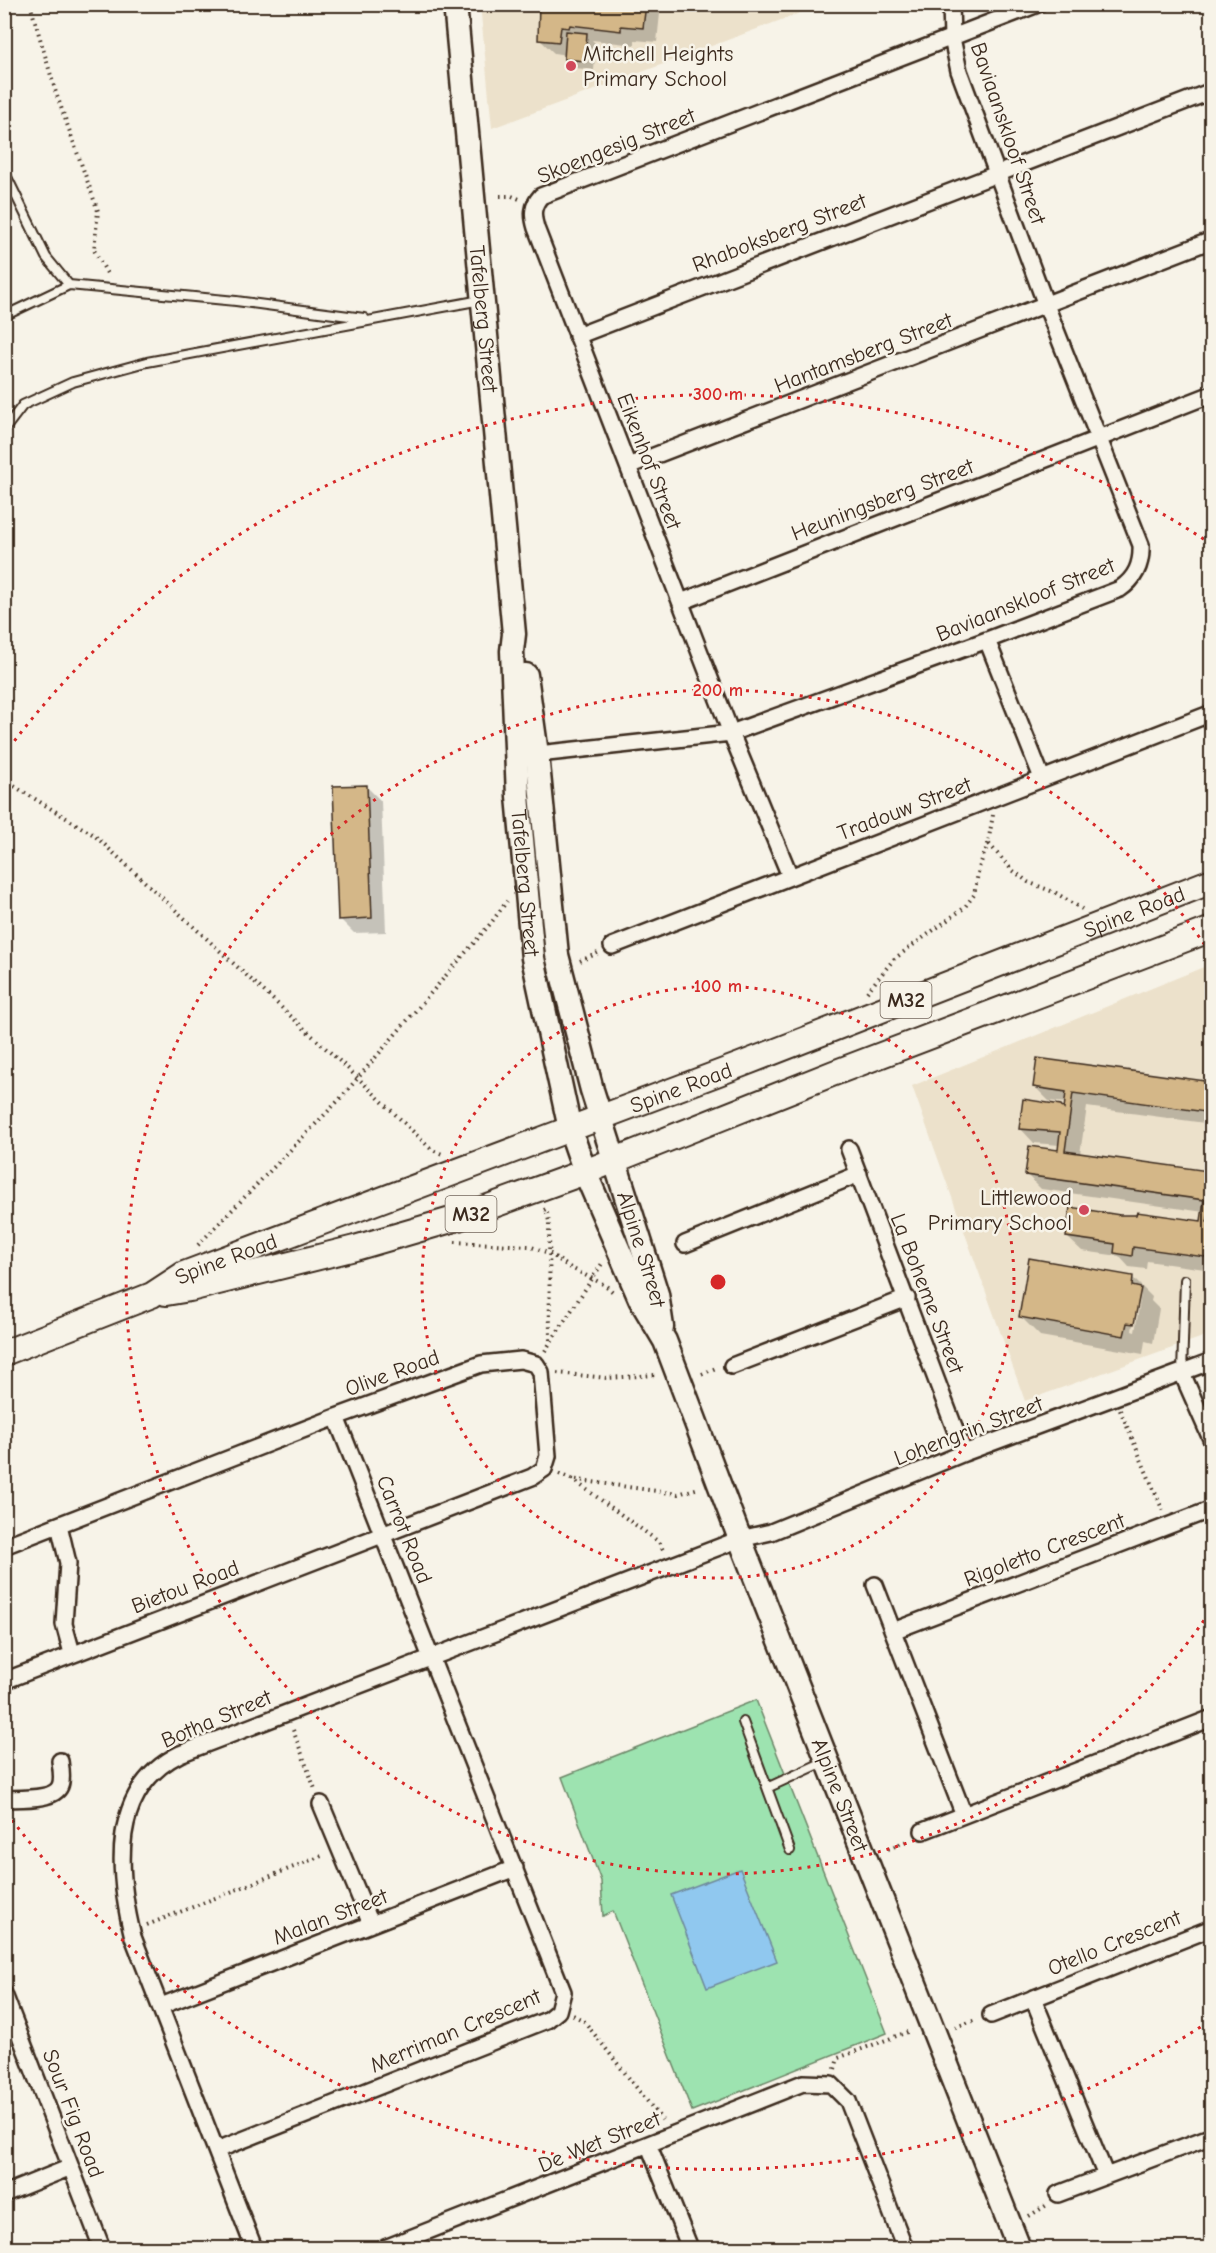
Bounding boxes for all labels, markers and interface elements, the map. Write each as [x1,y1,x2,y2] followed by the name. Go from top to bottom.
[965,39,1052,228] street label: Baviaanskloof Street
[583,41,733,92] place label: Mitchell Heights Primary School
[564,59,578,73] marker: Mitchell Heights Primary School
[534,102,700,189] street label: Skoengesig Street
[689,187,871,278] street label: Rhaboksberg Street
[464,244,503,394] street label: Tafelberg Street
[771,307,957,399] street label: Hantamsberg Street
[693,384,743,405] text: 300 m
[611,390,687,534] street label: Eikenhof Street
[787,453,978,547] street label: Heuningsberg Street
[932,552,1119,648] street label: Baviaanskloof Street
[693,680,743,701] text: 200 m
[834,771,976,846] street label: Tradouw Street
[505,808,545,958] street label: Tafelberg Street
[1080,881,1189,944] street label: Spine Road
[694,976,742,997] text: 100 m
[880,982,932,1018] road number: M32
[627,1057,736,1119] street label: Spine Road
[928,1185,1072,1236] place label: Littlewood Primary School
[611,1188,671,1309] street label: Alpine Street
[446,1196,496,1232] road number: M32
[1077,1203,1091,1217] marker: Littlewood Primary School
[885,1210,970,1378] street label: La Boheme Street
[170,1228,281,1290] street label: Spine Road
[708,1272,728,1292] centre of rings
[342,1344,443,1402] street label: Olive Road
[890,1390,1047,1471] street label: Lohengrin Street
[371,1471,438,1587] street label: Carrot Road
[960,1507,1129,1593] street label: Rigoletto Crescent
[128,1555,243,1619] street label: Bietou Road
[157,1684,276,1754] street label: Botha Street
[806,1734,874,1856] street label: Alpine Street
[269,1883,392,1951] street label: Malan Street
[1044,1904,1185,1981] street label: Otello Crescent
[366,1983,545,2079] street label: Merriman Crescent
[37,2046,109,2181] street label: Sour Fig Road
[534,2105,665,2178] street label: De Wet Street

